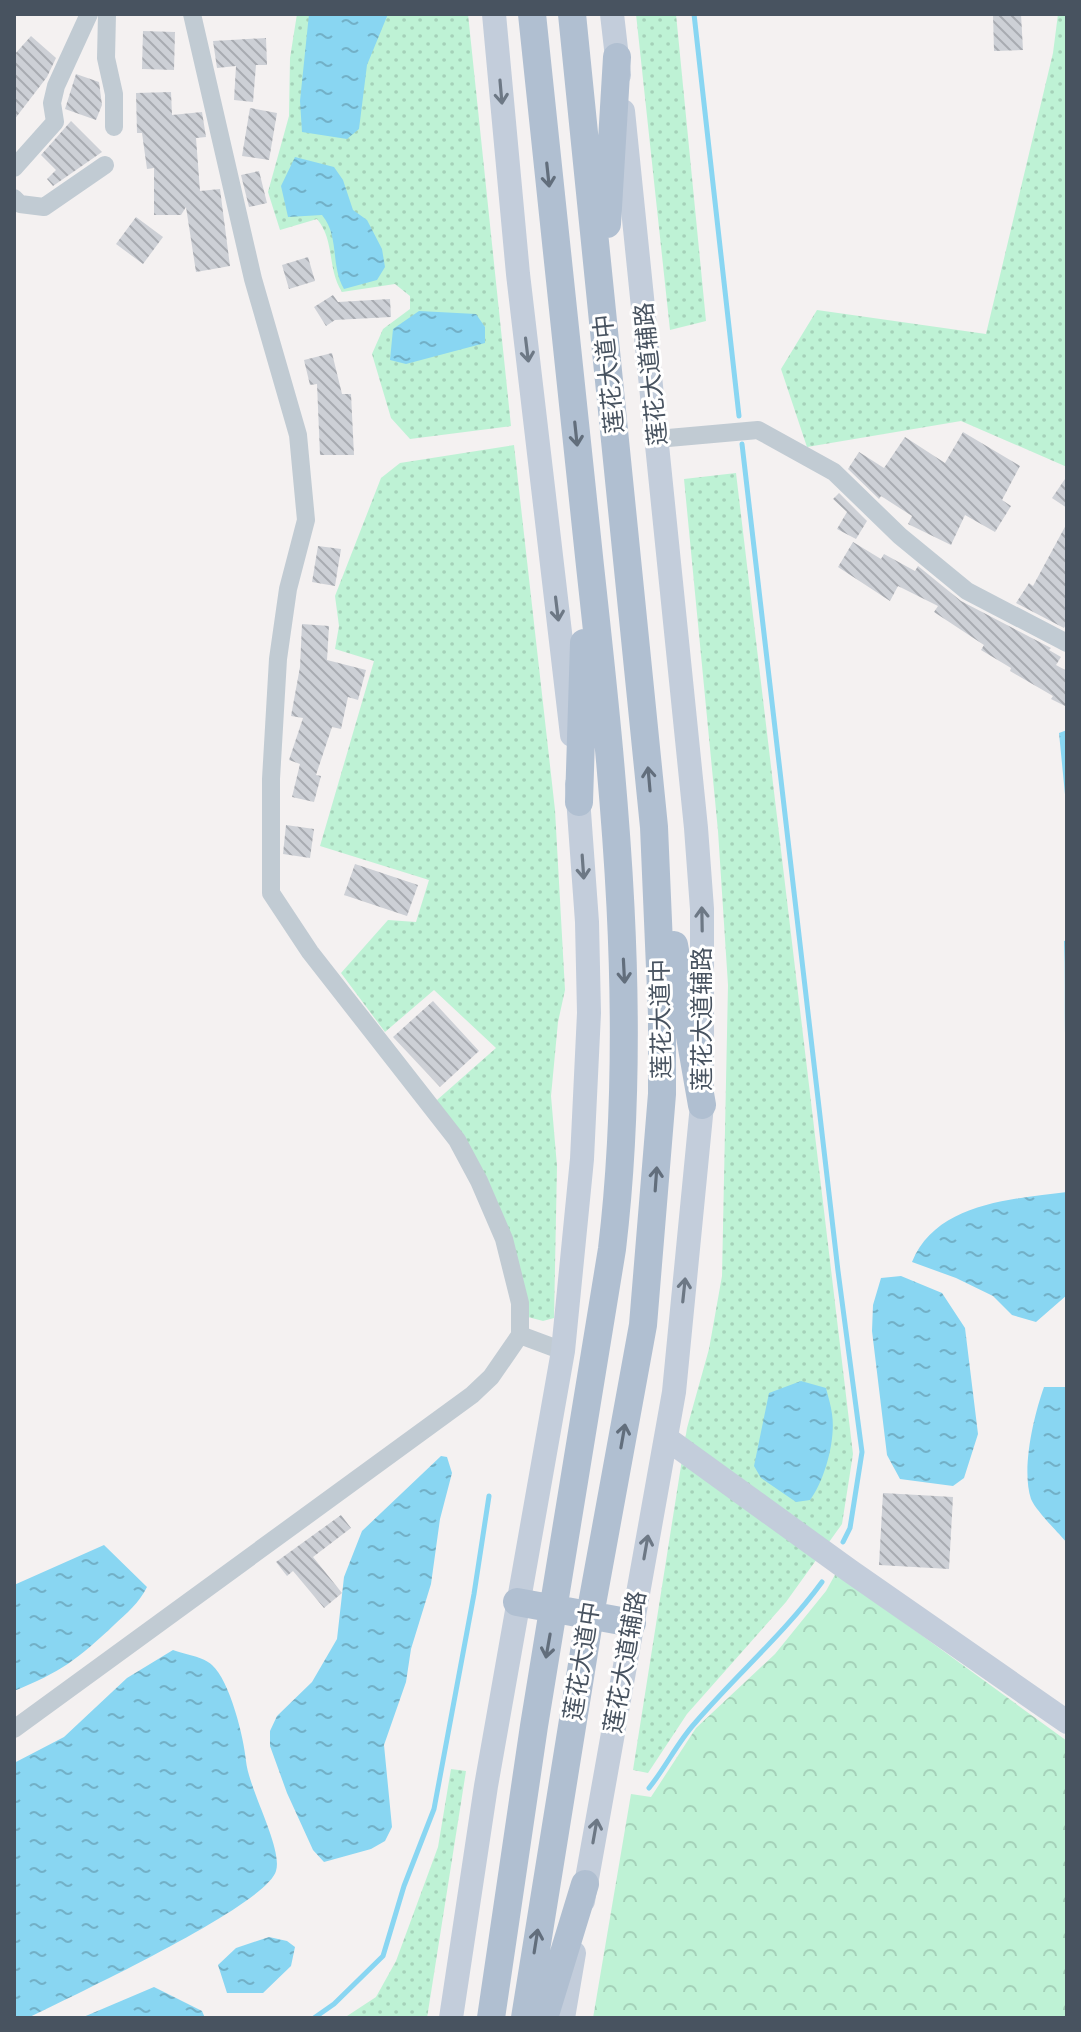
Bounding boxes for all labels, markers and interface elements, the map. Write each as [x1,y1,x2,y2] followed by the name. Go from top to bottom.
[494,78,509,105] one-way arrow
[541,161,556,188] one-way arrow
[630,301,672,447] street label: 莲花大道辅路
[589,313,629,435] street label: 莲花大道中
[520,336,535,363] one-way arrow
[568,420,583,447] one-way arrow
[549,595,564,622] one-way arrow
[642,766,657,793] one-way arrow
[576,853,591,880] one-way arrow
[694,906,710,933] one-way arrow
[688,947,716,1091] street label: 莲花大道辅路
[616,958,631,984] one-way arrow
[646,959,676,1079] street label: 莲花大道中
[649,1166,664,1193] one-way arrow
[677,1277,692,1304] one-way arrow
[616,1424,631,1449] one-way arrow
[639,1535,654,1560] one-way arrow
[599,1589,651,1735] street label: 莲花大道辅路
[559,1600,605,1722] street label: 莲花大道中
[540,1632,555,1658] one-way arrow
[588,1818,603,1844] one-way arrow
[530,1929,545,1954] one-way arrow

